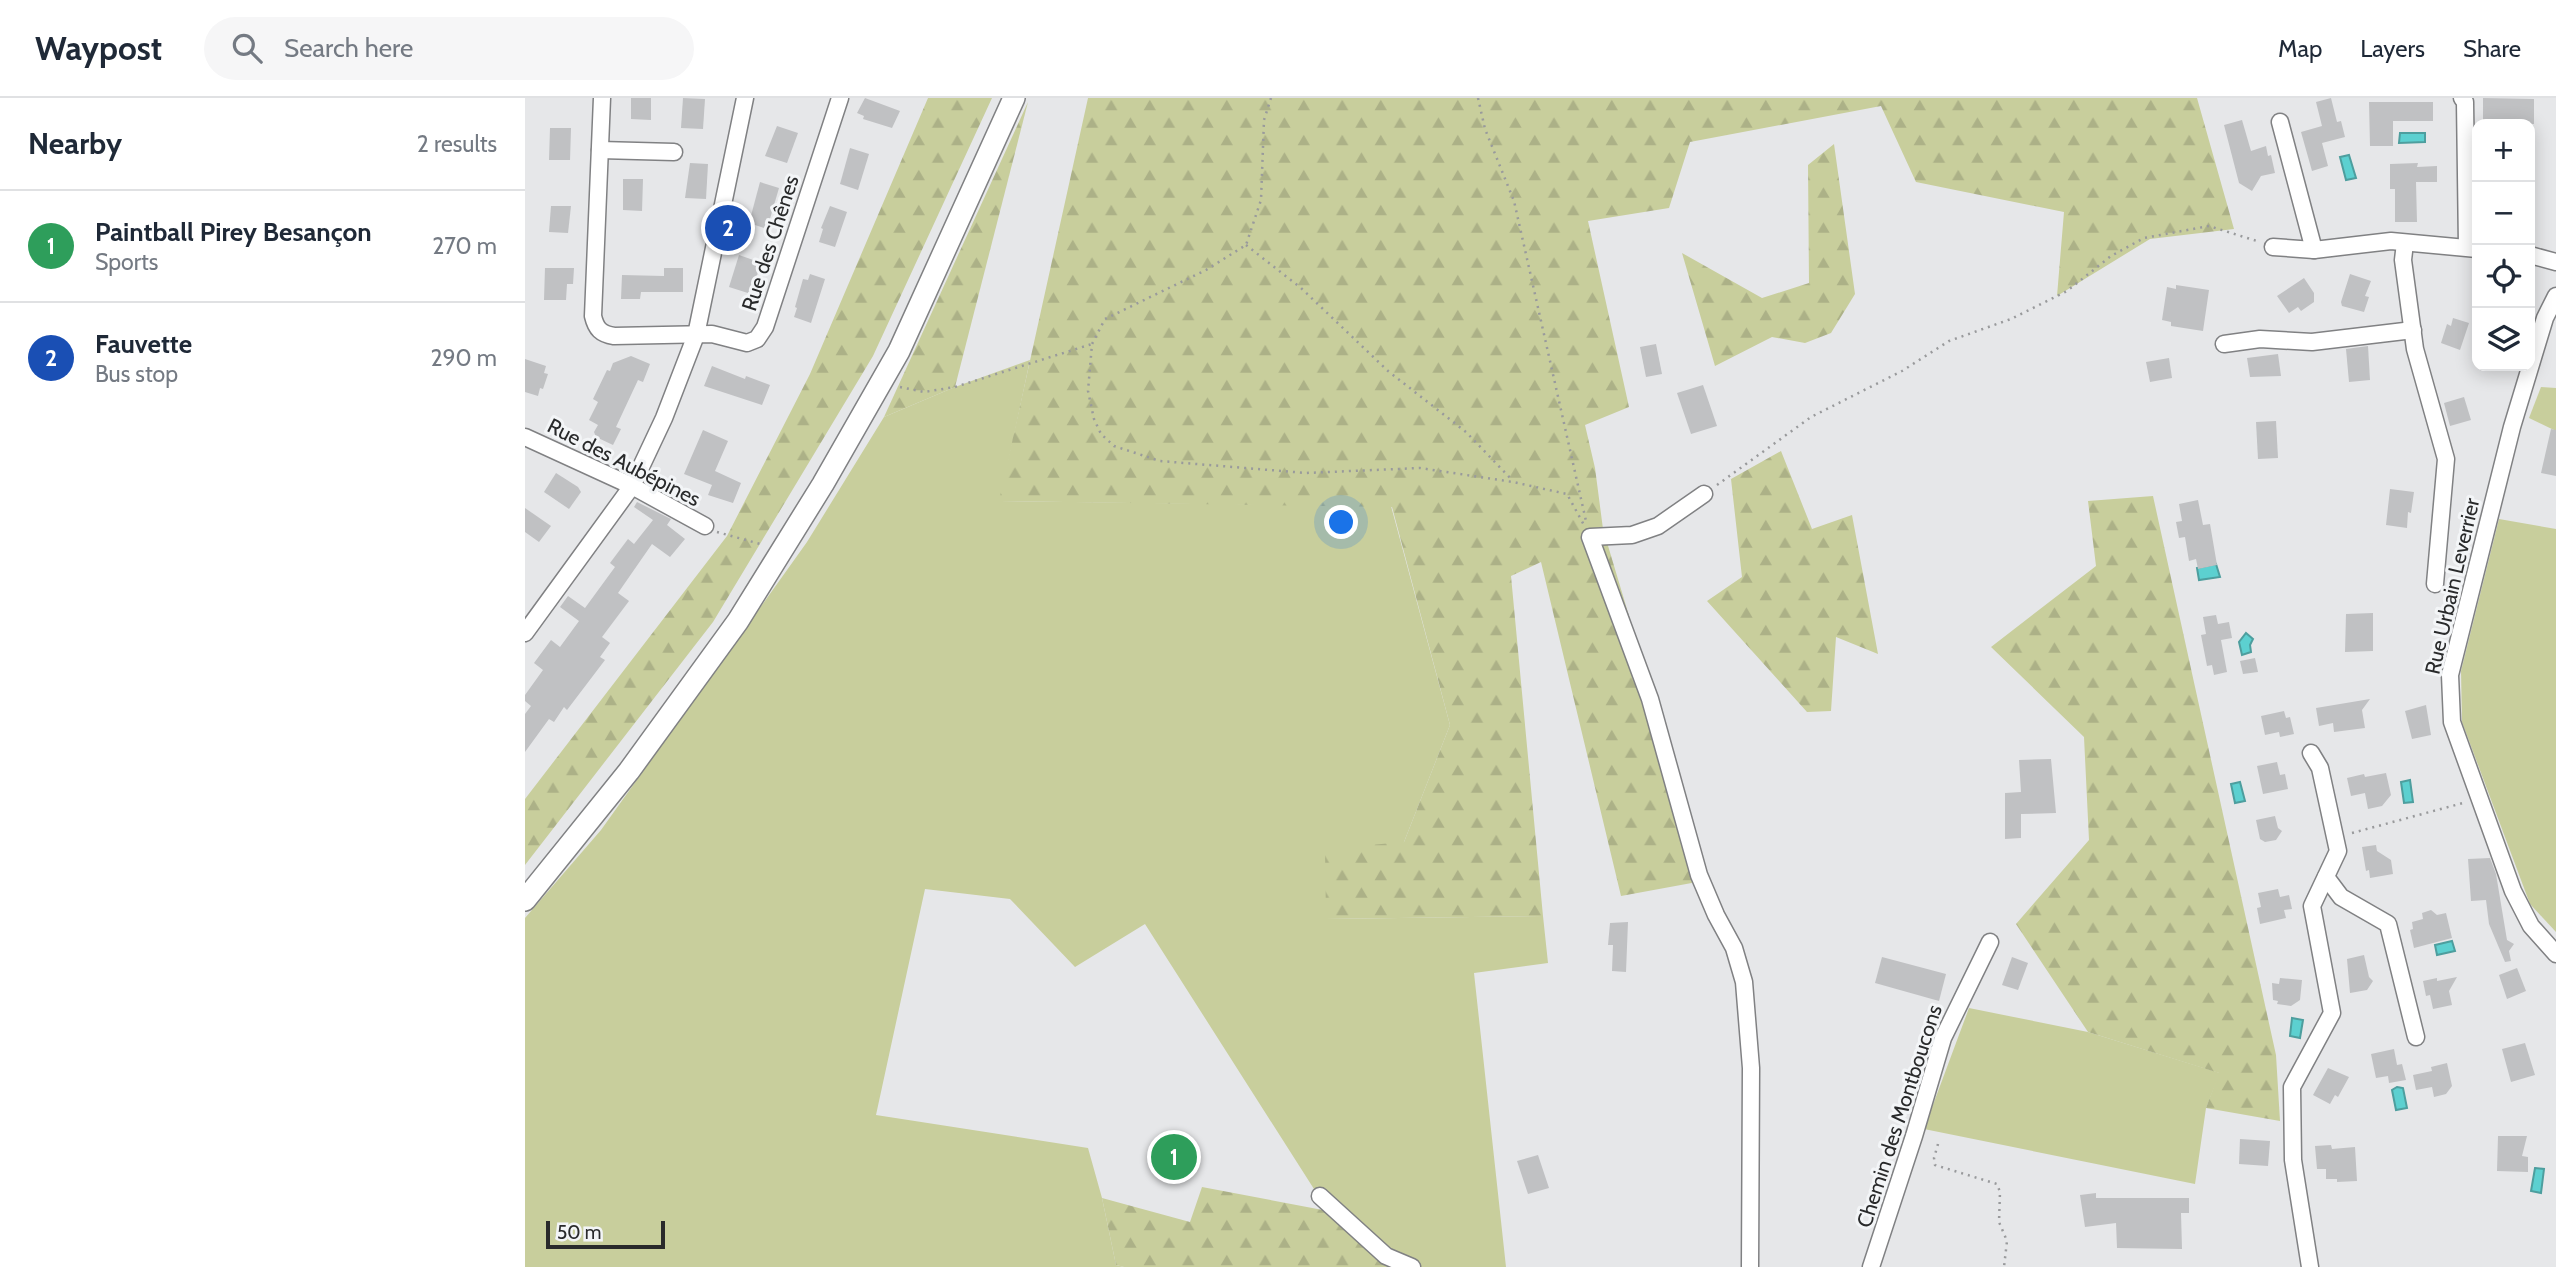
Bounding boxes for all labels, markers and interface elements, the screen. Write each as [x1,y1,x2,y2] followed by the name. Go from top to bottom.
[204,17,694,80] search box
[35,28,162,68] text: Waypost
[228,29,266,67] icon: search
[284,32,413,64] text: Search here
[2278,34,2322,63] text: Map
[2360,34,2425,63] text: Layers
[2463,34,2521,63] text: Share
[2472,119,2535,371] map controls
[2472,119,2535,182] button: +
[28,125,122,162] text: Nearby
[417,130,497,158] text: 2 results
[736,172,804,314] street label: Rue des Chênes
[2472,182,2535,245] button: −
[705,202,751,254] pin: 2
[95,216,372,248] text: Paintball Pirey Besançon
[47,232,55,260] text: 1
[432,232,497,260] text: 270 m
[2472,245,2535,308] button: locate
[95,248,158,276] text: Sports
[2472,308,2535,371] button: layers
[95,328,192,360] text: Fauvette
[45,344,57,372] text: 2
[430,344,497,372] text: 290 m
[95,360,178,388] text: Bus stop
[543,413,705,511] street label: Rue des Aubépines
[2420,495,2485,677] street label: Rue Urbain Leverrier
[1324,505,1358,539] your location
[1851,1001,1947,1231] street label: Chemin des Montboucons
[1151,1131,1197,1183] pin: 1
[546,1218,665,1250] scale bar
[557,1221,601,1244] text: 50 m

